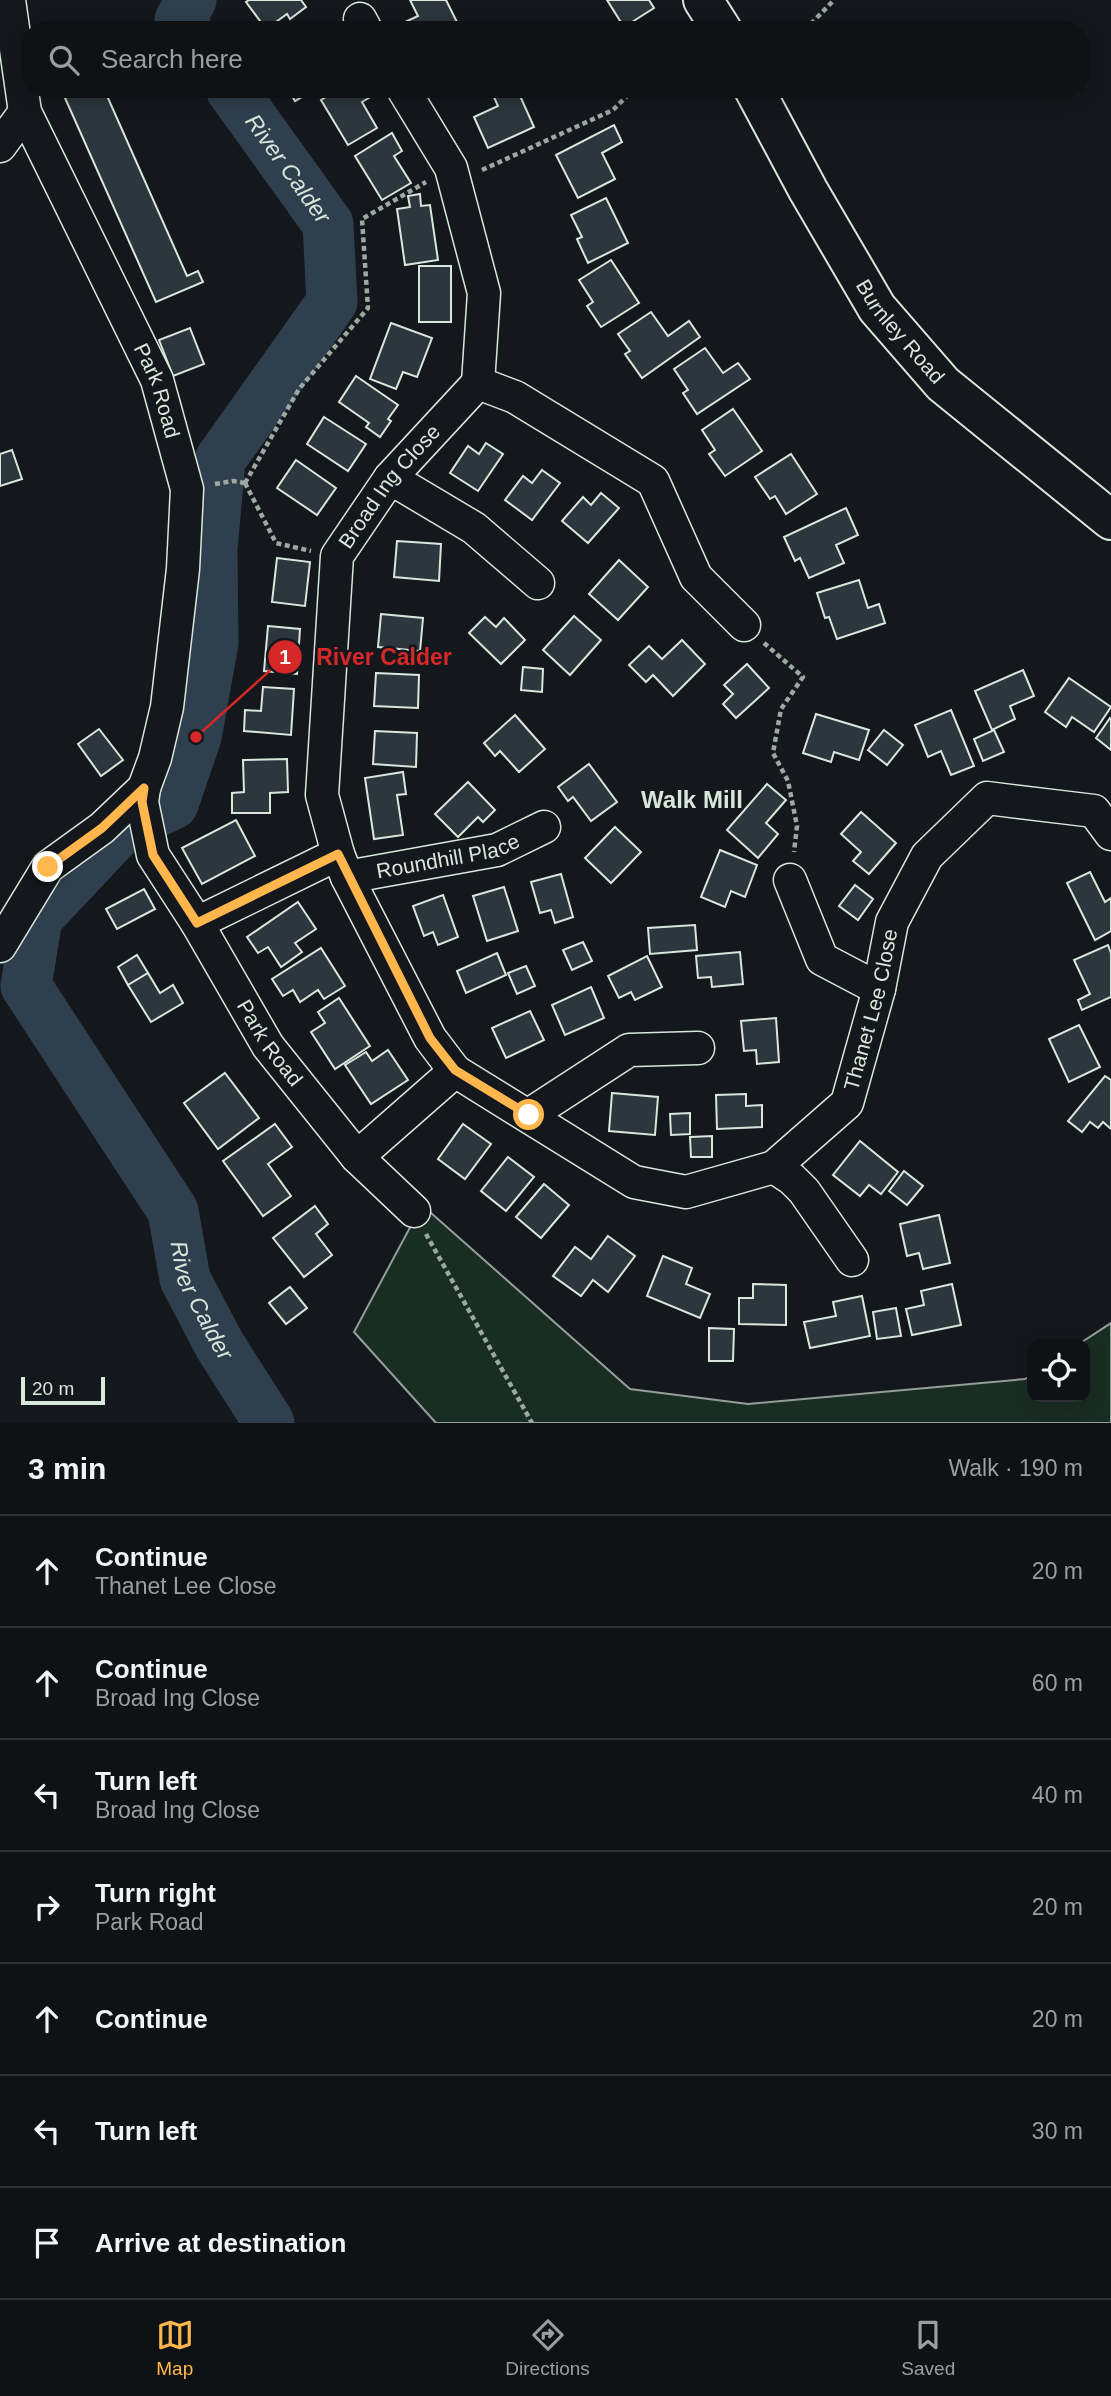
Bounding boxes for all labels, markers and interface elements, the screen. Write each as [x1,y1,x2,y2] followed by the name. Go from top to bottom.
[21,21,1090,98] search box
[45,41,83,79] icon: search
[101,44,243,74] text: Search here
[240,109,337,229] water label: River Calder
[852,275,949,388] street label: Burnley Road
[130,339,184,441] street label: Park Road
[334,420,444,552] street label: Broad Ing Close
[268,635,466,679] callout: River Calder
[316,644,452,670] text: River Calder
[279,645,291,668] text: 1
[641,786,743,813] district label: Walk Mill
[374,829,523,883] street label: Roundhill Place
[32,851,63,882] route end
[839,927,901,1093] street label: Thanet Lee Close
[233,996,307,1090] street label: Park Road
[513,1099,544,1130] route start
[166,1239,239,1366] water label: River Calder
[1027,1339,1090,1402] map controls
[1027,1339,1090,1402] button: locate
[21,1374,105,1406] scale bar
[32,1378,74,1399] text: 20 m
[28,1452,106,1485] text: 3 min
[948,1455,1083,1481] text: Walk · 190 m
[95,1542,208,1572] text: Continue
[28,1552,66,1590] icon: ahead
[1032,1558,1083,1584] text: 20 m
[95,1573,277,1599] text: Thanet Lee Close
[95,1654,208,1684] text: Continue
[28,1664,66,1702] icon: ahead
[1032,1670,1083,1696] text: 60 m
[95,1685,260,1711] text: Broad Ing Close
[95,1766,197,1796] text: Turn left
[28,1776,66,1814] icon: left
[1032,1782,1083,1808] text: 40 m
[95,1797,260,1823] text: Broad Ing Close
[95,1878,216,1908] text: Turn right
[28,1888,66,1926] icon: right
[1032,1894,1083,1920] text: 20 m
[95,1909,204,1935] text: Park Road
[28,2000,66,2038] icon: ahead
[95,2004,208,2034] text: Continue
[1032,2006,1083,2032] text: 20 m
[28,2112,66,2150] icon: left
[95,2116,197,2146] text: Turn left
[1032,2118,1083,2144] text: 30 m
[28,2224,66,2262] icon: arrive
[95,2228,346,2258] text: Arrive at destination
[156,2316,194,2380] tab: Map
[505,2316,590,2380] tab: Directions
[901,2316,955,2380] tab: Saved

